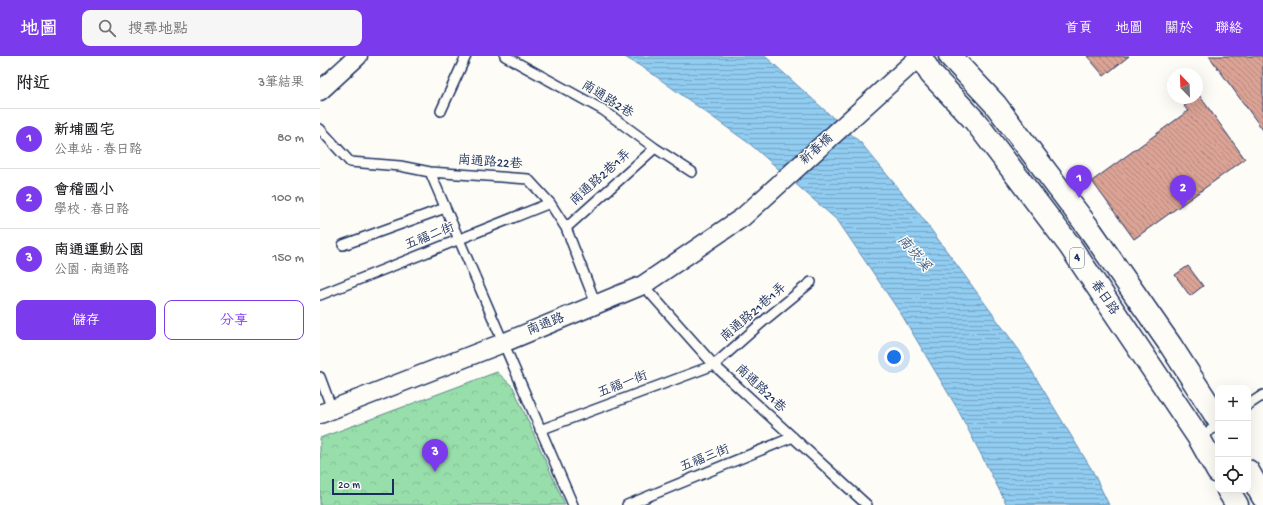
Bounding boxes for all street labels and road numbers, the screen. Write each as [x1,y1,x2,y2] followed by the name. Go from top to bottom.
[578,77,636,122] street label: 南通路2巷
[797,131,837,169] street label: 新春橋
[567,146,634,209] street label: 南通路2巷1弄
[457,152,523,173] street label: 南通路22巷
[403,219,457,254] street label: 五福二街
[1070,248,1084,268] road number: 4
[1087,277,1122,318] street label: 春日路
[718,280,790,346] street label: 南通路21巷1弄
[525,310,567,339] street label: 南通路
[732,361,789,416] street label: 南通路21巷
[596,368,650,401] street label: 五福一街
[678,441,732,476] street label: 五福三街

